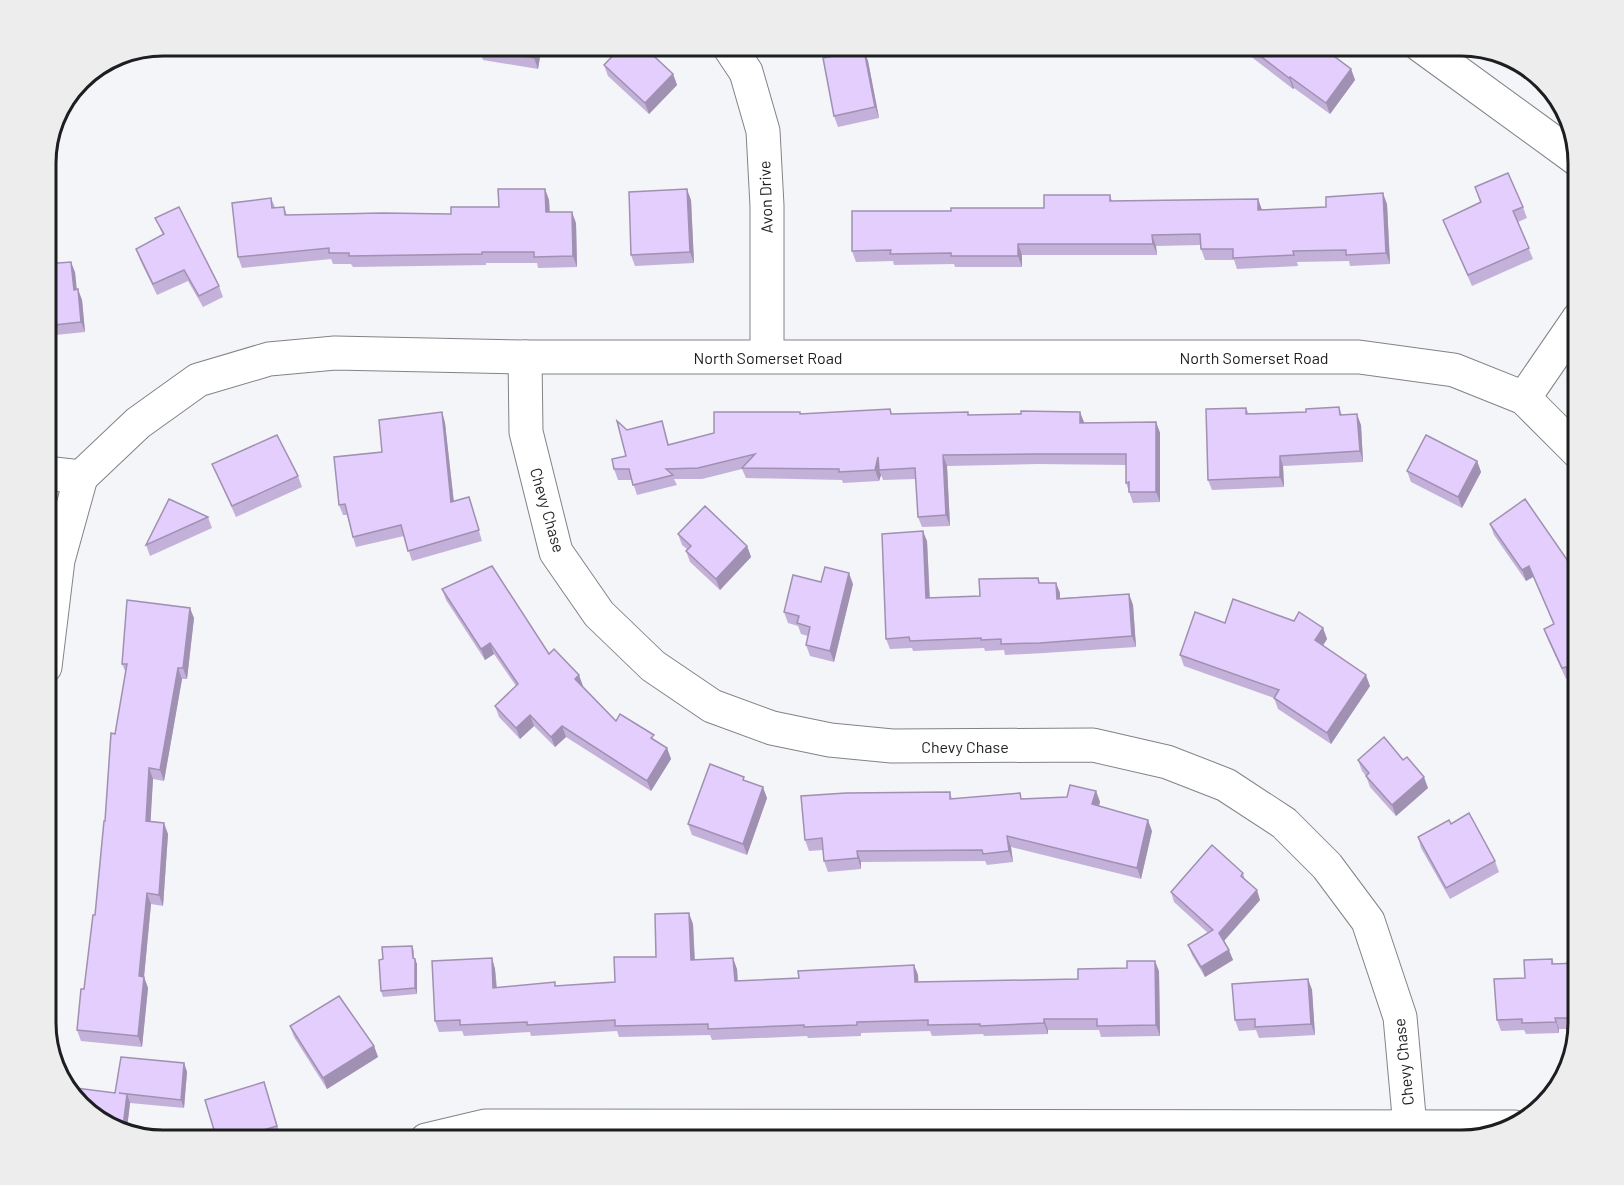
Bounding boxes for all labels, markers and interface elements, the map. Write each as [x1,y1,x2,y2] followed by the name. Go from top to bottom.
[754,160,776,234] street label: Avon Drive
[693,348,843,367] street label: North Somerset Road
[1179,348,1329,367] street label: North Somerset Road
[527,465,569,555] street label: Chevy Chase
[921,737,1009,756] street label: Chevy Chase
[1389,1018,1417,1106] street label: Chevy Chase

